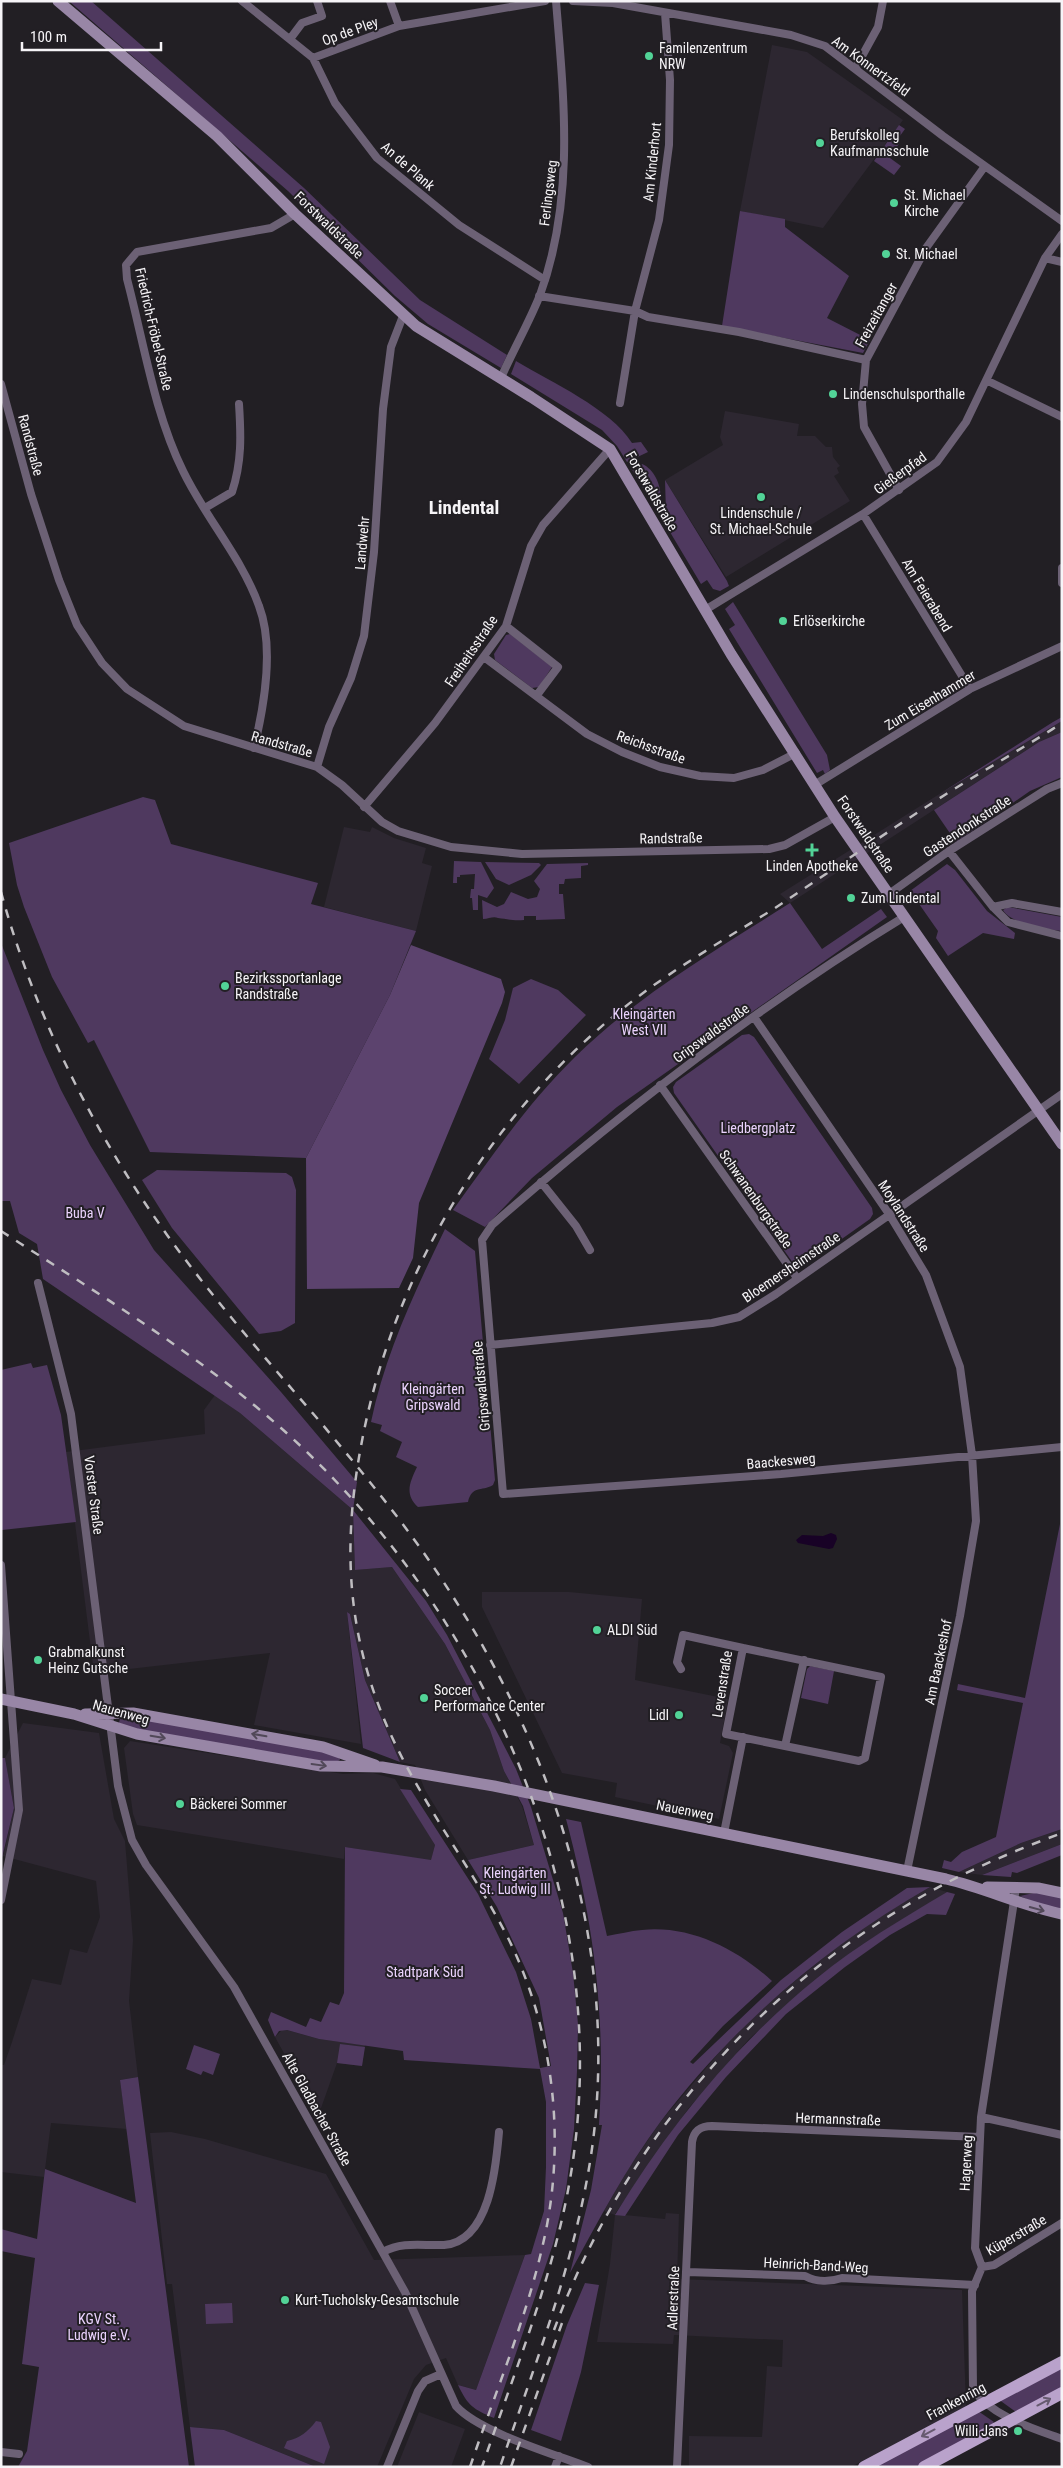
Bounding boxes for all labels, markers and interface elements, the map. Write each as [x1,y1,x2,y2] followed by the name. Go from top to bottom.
[320,13,380,49] street label: Op de Pley
[22,20,161,52] scale bar
[30,28,67,46] text: 100 m
[829,32,913,100] street label: Am Konnertzfeld
[659,40,748,72] place label: Familenzentrum NRW
[643,50,655,62] marker: Familenzentrum NRW
[640,121,664,203] street label: Am Kinderhort
[830,127,929,159] place label: Berufskolleg Kaufmannsschule
[814,137,826,149] marker: Berufskolleg Kaufmannsschule
[378,138,439,194] street label: An de Plank
[536,159,560,227] street label: Ferlingsweg
[904,187,966,219] place label: St. Michael Kirche
[291,188,367,262] street label: Forstwaldstraße
[888,197,900,209] marker: St. Michael Kirche
[896,246,958,262] place label: St. Michael
[880,248,892,260] marker: St. Michael
[132,266,176,392] street label: Friedrich-Fröbel-Straße
[852,280,900,350] street label: Freizeitanger
[843,386,965,402] place label: Lindenschulsporthalle
[827,388,839,400] marker: Lindenschulsporthalle
[15,413,47,478] street label: Randstraße
[623,448,682,534] street label: Forstwaldstraße
[871,449,929,497] street label: Gießerpfad
[755,491,767,503] marker: Lindenschule / St. Michael-Schule
[429,496,499,519] district label: Lindental
[710,505,813,537] place label: Lindenschule / St. Michael-Schule
[352,516,372,570] street label: Landwehr
[899,555,955,635] street label: Am Feierabend
[441,612,501,690] street label: Freiheitsstraße
[793,613,866,629] place label: Erlöserkirche
[777,615,789,627] marker: Erlöserkirche
[882,667,978,733] street label: Zum Eisenhammer
[614,727,688,767] street label: Reichsstraße
[250,728,315,760] street label: Randstraße
[834,792,898,876] street label: Forstwaldstraße
[920,792,1014,860] street label: Gastendonkstraße
[639,829,703,847] street label: Randstraße
[806,844,818,856] marker: Linden Apotheke
[766,858,859,874] place label: Linden Apotheke
[861,890,940,906] place label: Zum Lindental
[845,892,857,904] marker: Zum Lindental
[235,970,342,1002] place label: Bezirkssportanlage Randstraße
[219,980,231,992] marker: Bezirkssportanlage Randstraße
[670,1000,752,1066] street label: Gripswaldstraße
[612,1006,676,1038] park label: Kleingärten West VII
[721,1120,796,1136] park label: Liedbergplatz
[716,1147,796,1252] street label: Schwanenburgstraße
[875,1177,933,1255] street label: Moylandstraße
[65,1205,105,1221] park label: Buba V
[739,1228,843,1306] street label: Bloemersheimstraße
[469,1340,493,1432] street label: Gripswaldstraße
[401,1381,465,1413] park label: Kleingärten Gripswald
[746,1450,816,1472] street label: Baackesweg
[81,1455,107,1536] street label: Vorster Straße
[921,1617,955,1706] street label: Am Baackeshof
[607,1622,657,1638] place label: ALDI Süd
[591,1624,603,1636] marker: ALDI Süd
[48,1644,128,1676] place label: Grabmalkunst Heinz Gutsche
[709,1649,735,1719] street label: Levenstraße
[32,1654,44,1666] marker: Grabmalkunst Heinz Gutsche
[434,1682,545,1714] place label: Soccer Performance Center
[418,1692,430,1704] marker: Soccer Performance Center
[91,1696,151,1728] street label: Nauenweg
[649,1707,669,1723] place label: Lidl
[673,1709,685,1721] marker: Lidl
[252,1730,268,1740] one-way arrow
[150,1733,166,1743] one-way arrow
[310,1760,326,1770] one-way arrow
[190,1796,287,1812] place label: Bäckerei Sommer
[655,1797,715,1823] street label: Nauenweg
[174,1798,186,1810] marker: Bäckerei Sommer
[479,1865,551,1897] park label: Kleingärten St. Ludwig III
[1029,1905,1045,1914] one-way arrow
[386,1964,464,1980] park label: Stadtpark Süd
[279,2049,355,2169] street label: Alte Gladbacher Straße
[795,2110,881,2129] street label: Hermannstraße
[957,2135,975,2191] street label: Hagerweg
[983,2211,1049,2259] street label: Küperstraße
[763,2254,869,2276] street label: Heinrich-Band-Weg
[664,2265,682,2330] street label: Adlerstraße
[295,2292,460,2308] place label: Kurt-Tucholsky-Gesamtschule
[279,2294,291,2306] marker: Kurt-Tucholsky-Gesamtschule
[68,2311,130,2343] park label: KGV St. Ludwig e.V.
[924,2379,988,2423] street label: Frankenring
[1037,2397,1052,2407] one-way arrow
[955,2423,1008,2439] place label: Willi Jans
[1012,2425,1024,2437] marker: Willi Jans
[921,2429,936,2438] one-way arrow

